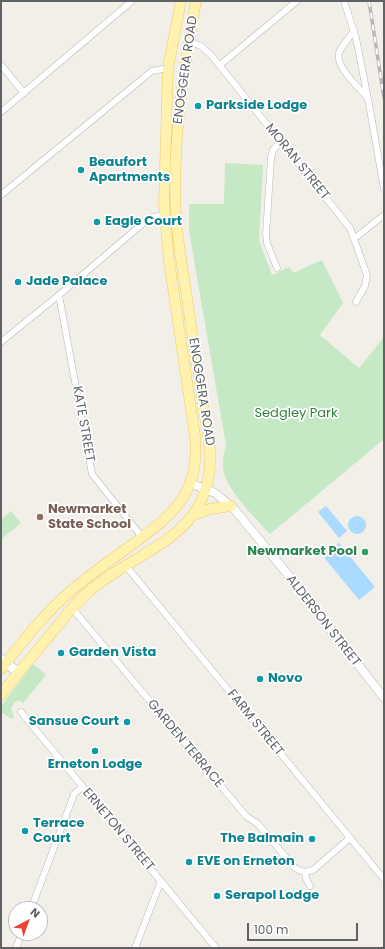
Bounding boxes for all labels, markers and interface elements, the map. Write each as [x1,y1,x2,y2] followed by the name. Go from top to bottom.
[171,15,201,125] street label: ENOGGERA ROAD
[206,98,307,114] place label: Parkside Lodge
[193,101,203,111] marker: Parkside Lodge
[261,121,333,203] street label: MORAN STREET
[89,155,170,186] place label: Beaufort Apartments
[76,165,86,175] marker: Beaufort Apartments
[105,214,182,230] place label: Eagle Court
[92,217,102,227] marker: Eagle Court
[26,274,107,290] place label: Jade Palace
[13,277,23,287] marker: Jade Palace
[185,337,217,447] street label: ENOGGERA ROAD
[69,385,97,463] street label: KATE STREET
[254,406,338,422] park label: Sedgley Park
[48,502,131,533] place label: Newmarket State School
[35,512,45,522] marker: Newmarket State School
[247,544,357,560] place label: Newmarket Pool
[360,547,370,557] marker: Newmarket Pool
[283,572,363,670] street label: ALDERSON STREET
[69,645,156,661] place label: Garden Vista
[56,648,66,658] marker: Garden Vista
[268,671,302,687] place label: Novo
[255,674,265,684] marker: Novo
[224,687,286,759] street label: FARM STREET
[144,697,226,791] street label: GARDEN TERRACE
[29,714,119,730] place label: Sansue Court
[122,717,132,727] marker: Sansue Court
[90,746,100,756] marker: Erneton Lodge
[48,757,142,773] place label: Erneton Lodge
[79,785,157,875] street label: ERNETON STREET
[33,816,85,847] place label: Terrace Court
[20,826,30,836] marker: Terrace Court
[220,831,304,847] place label: The Balmain
[307,834,317,844] marker: The Balmain
[197,854,295,870] place label: EVE on Erneton
[184,857,194,867] marker: EVE on Erneton
[225,888,319,904] place label: Serapol Lodge
[212,891,222,901] marker: Serapol Lodge
[8,901,48,941] north arrow
[27,904,44,921] text: N
[249,915,360,941] scale bar
[254,921,288,938] text: 100 m

